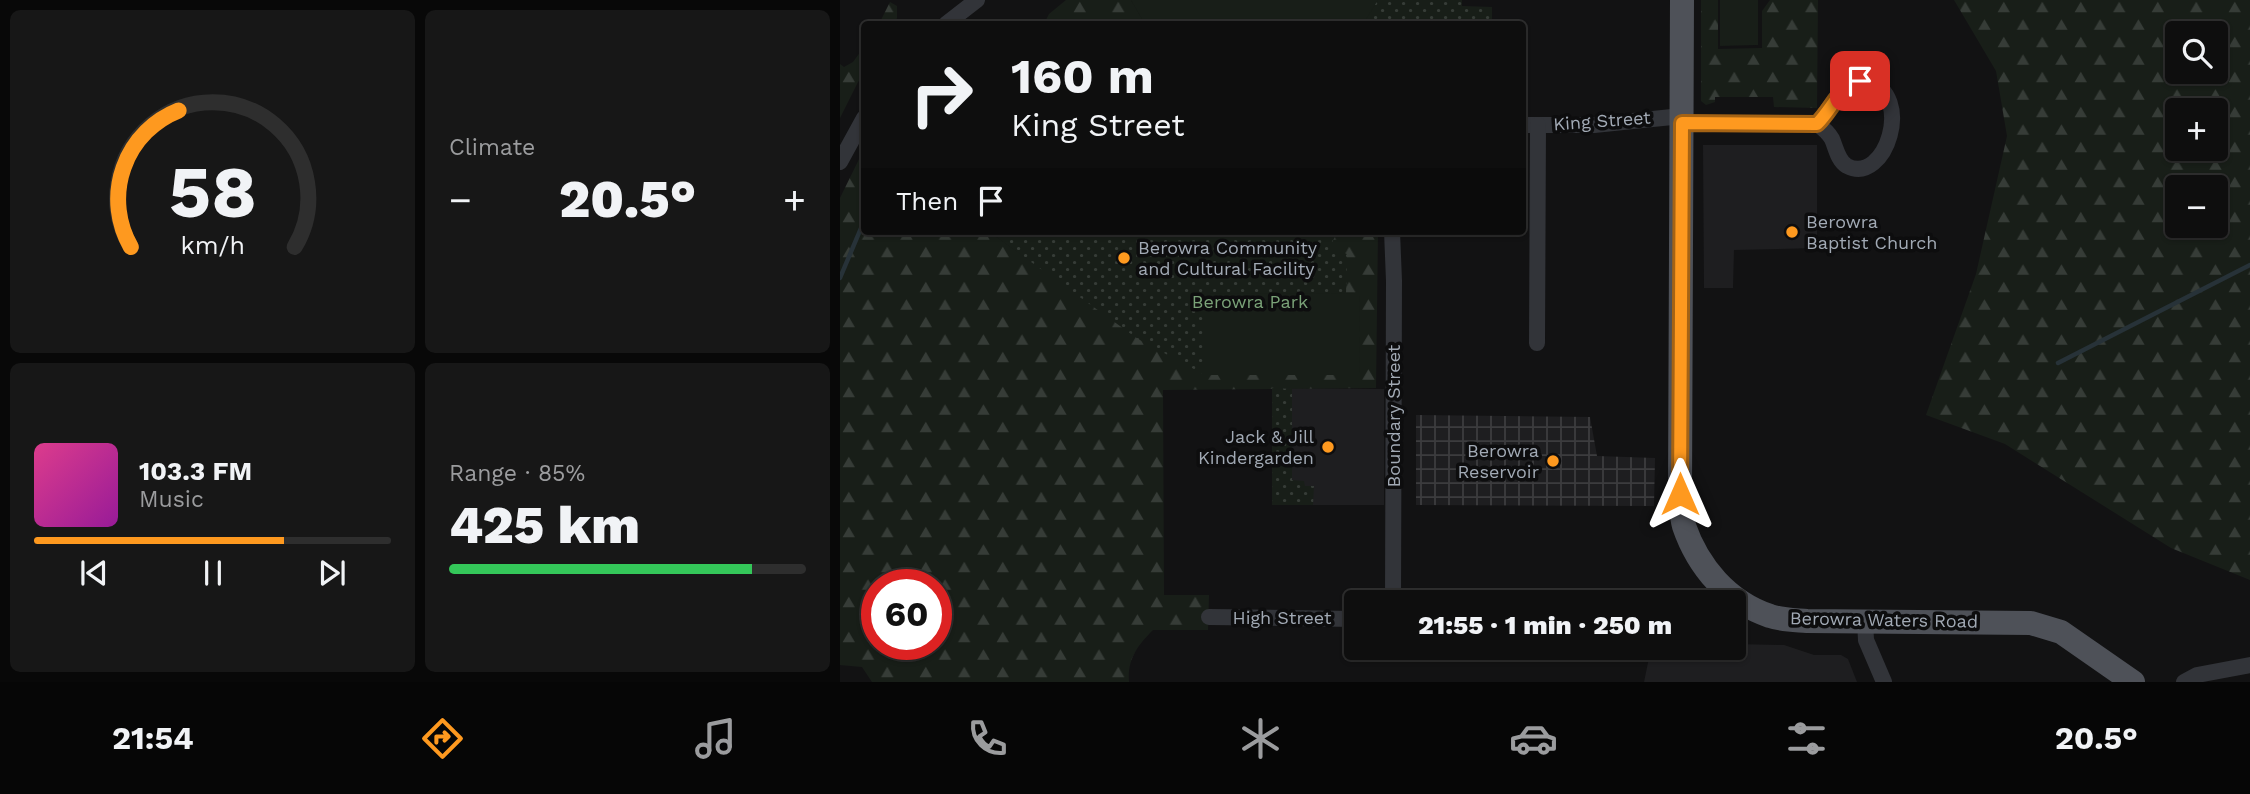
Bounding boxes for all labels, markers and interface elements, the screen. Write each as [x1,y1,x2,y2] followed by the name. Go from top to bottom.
[2165,21,2228,238] map controls
[2165,21,2228,84] button: search
[1011,47,1154,105] text: 160 m
[896,49,987,140] icon: right
[1830,51,1890,111] pin
[1841,62,1879,100] icon: arrive
[2165,98,2228,161] button: +
[1011,106,1185,144] text: King Street
[1553,107,1652,134] street label: King Street
[449,134,535,161] text: Climate
[168,150,257,236] text: 58
[559,169,696,230] text: 20.5°
[2165,175,2228,238] button: −
[449,178,472,222] text: −
[783,178,806,222] text: +
[972,182,1010,220] icon: arrive
[896,186,958,216] text: Then
[1806,211,1937,253] place label: Berowra Baptist Church
[1784,224,1800,240] marker: Berowra Baptist Church
[180,231,245,260] text: km/h
[1138,237,1318,279] place label: Berowra Community and Cultural Facility
[1116,250,1132,266] marker: Berowra Community and Cultural Facility
[1192,291,1308,312] park label: Berowra Park
[1383,344,1404,487] street label: Boundary Street
[1198,426,1314,468] place label: Jack & Jill Kindergarden
[1320,439,1336,455] marker: Jack & Jill Kindergarden
[1457,440,1539,482] place label: Berowra Reservoir
[1545,453,1561,469] marker: Berowra Reservoir
[139,456,252,486] text: 103.3 FM
[1643,457,1717,531] position arrow
[449,460,585,487] text: Range · 85%
[139,486,204,513] text: Music
[449,495,640,556] text: 425 km
[75,554,113,592] icon: previous
[194,554,232,592] icon: pause
[313,554,351,592] icon: next
[861,569,952,660] speed limit sign: 60
[1232,607,1332,628] street label: High Street
[1790,607,1978,632] street label: Berowra Waters Road
[1418,610,1672,640] text: 21:55 · 1 min · 250 m
[418,714,467,763] icon: directions
[691,714,740,763] icon: music
[963,714,1012,763] icon: phone
[1236,714,1285,763] icon: climate
[1509,714,1558,763] icon: car
[1782,714,1831,763] icon: filters
[112,719,194,757] text: 21:54
[2055,719,2138,757] text: 20.5°

